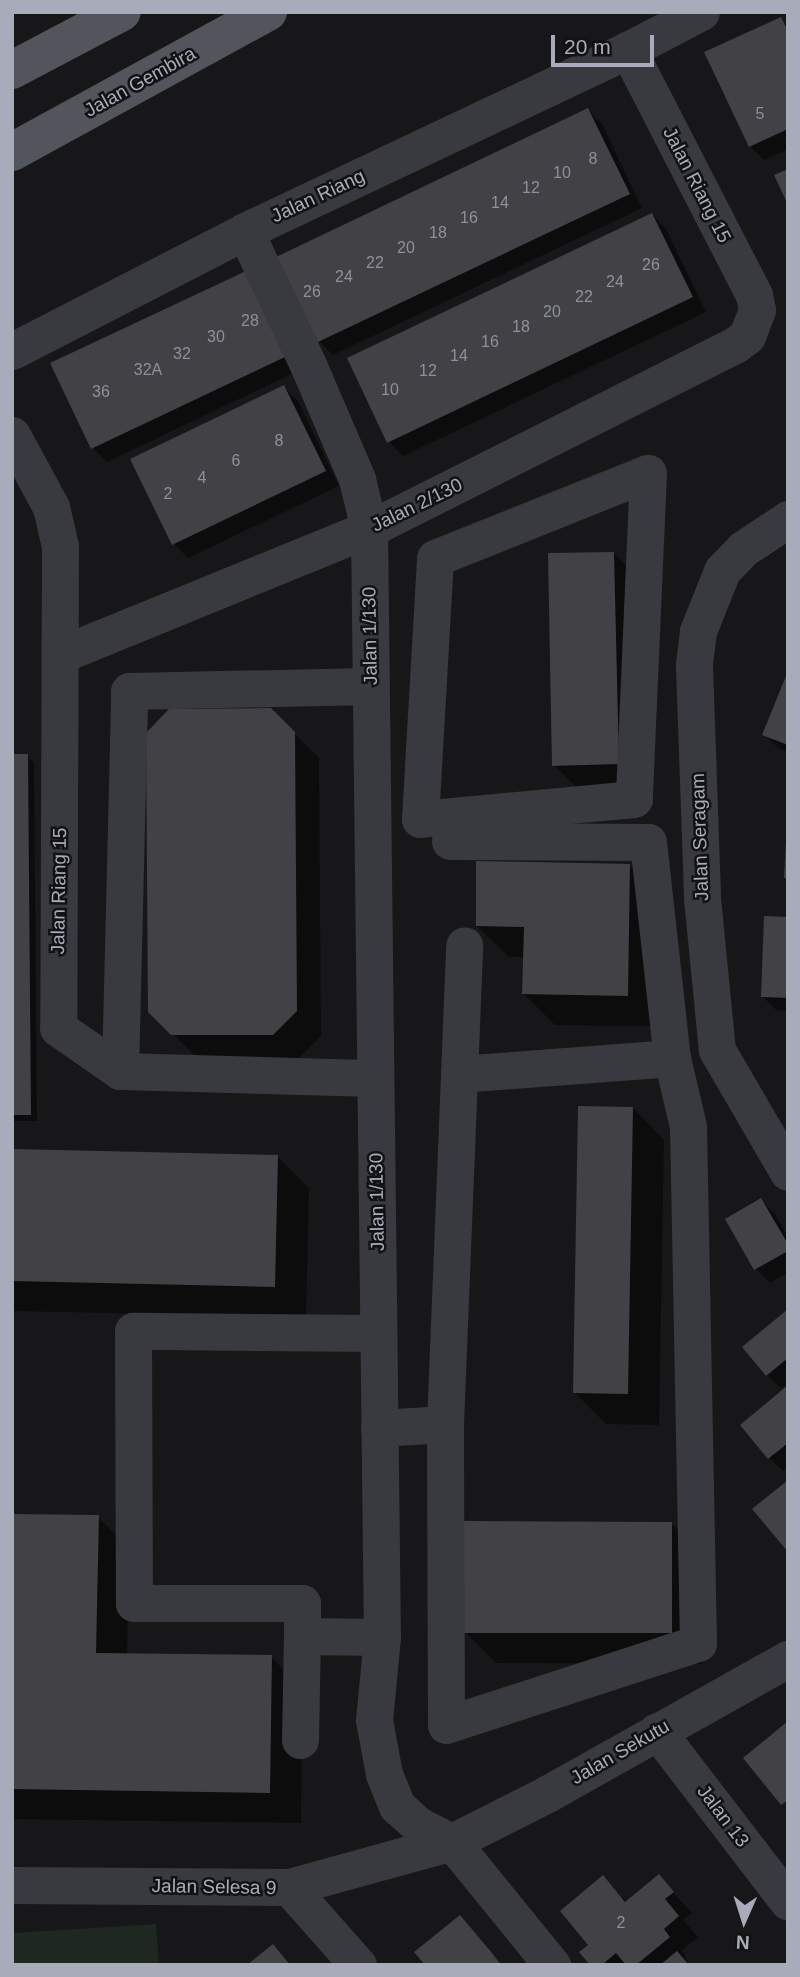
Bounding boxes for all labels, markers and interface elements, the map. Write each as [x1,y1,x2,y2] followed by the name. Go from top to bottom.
[555,21,658,65] scale bar
[564,35,611,58] text: 20 m
[80,42,200,122] street label: Jalan Gembira
[756,104,764,124] house number: 5
[658,123,736,247] street label: Jalan Riang 15
[589,149,597,169] house number: 8
[553,163,571,183] house number: 10
[268,164,368,228] street label: Jalan Riang
[522,178,540,198] house number: 12
[491,193,509,213] house number: 14
[460,208,478,228] house number: 16
[429,223,447,243] house number: 18
[397,238,415,258] house number: 20
[366,253,384,273] house number: 22
[642,255,660,275] house number: 26
[335,267,353,287] house number: 24
[606,272,624,292] house number: 24
[303,282,321,302] house number: 26
[575,287,593,307] house number: 22
[543,302,561,322] house number: 20
[241,311,259,331] house number: 28
[512,317,530,337] house number: 18
[207,327,225,347] house number: 30
[481,332,499,352] house number: 16
[173,344,191,364] house number: 32
[450,346,468,366] house number: 14
[134,360,162,380] house number: 32A
[419,361,437,381] house number: 12
[381,380,399,400] house number: 10
[92,382,110,402] house number: 36
[275,431,283,451] house number: 8
[232,451,240,471] house number: 6
[198,468,206,488] house number: 4
[368,473,466,537] street label: Jalan 2/130
[164,484,172,504] house number: 2
[358,587,382,685] street label: Jalan 1/130
[686,773,714,901] street label: Jalan Seragam
[46,827,72,955] street label: Jalan Riang 15
[365,1153,389,1251] street label: Jalan 1/130
[567,1715,673,1789] street label: Jalan Sekutu
[692,1780,754,1852] street label: Jalan 13
[151,1875,277,1899] street label: Jalan Selesa 9
[709,1886,779,1956] north arrow
[617,1913,625,1933] house number: 2
[735,1932,750,1953] text: N

